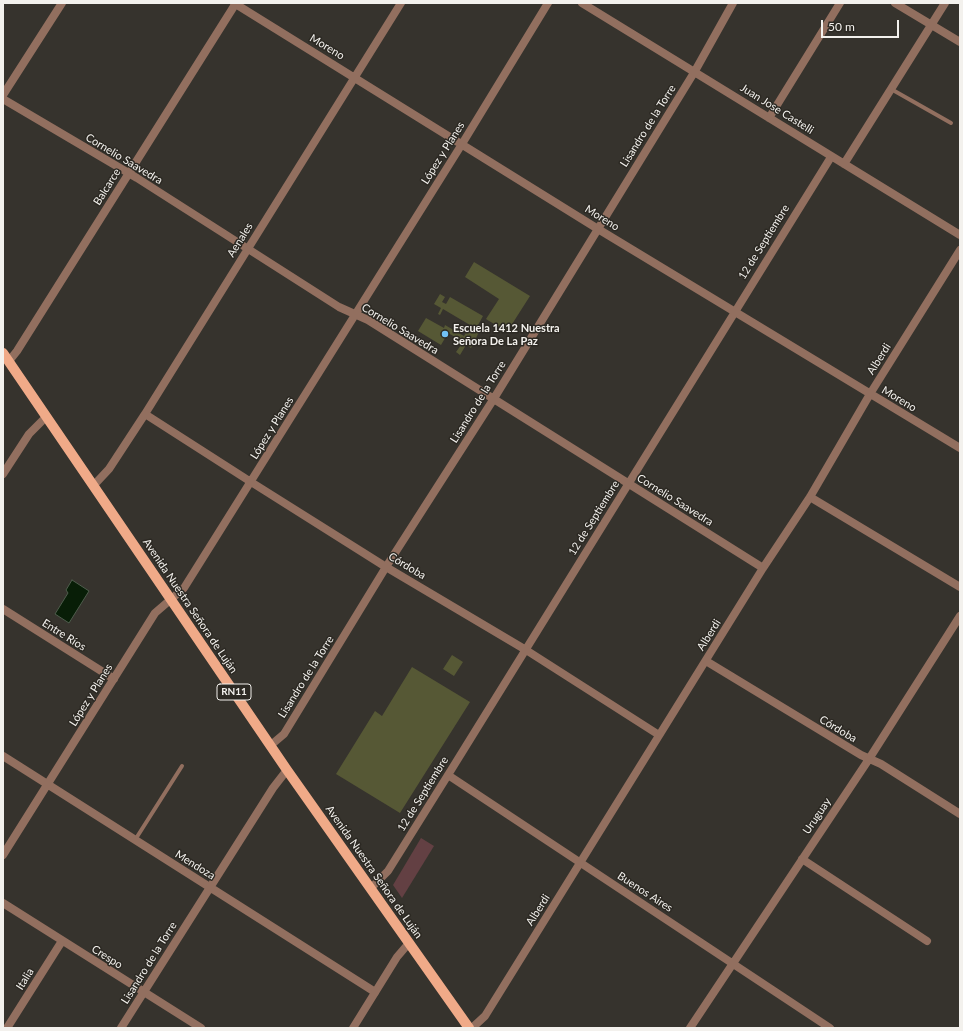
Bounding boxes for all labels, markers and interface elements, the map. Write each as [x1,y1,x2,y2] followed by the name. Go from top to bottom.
[823,12,901,38] scale bar
[828,19,855,34] text: 50 m
[307,31,347,63] street label: Moreno
[738,81,816,137] street label: Juan Jose Castelli
[617,83,679,169] street label: Lisandro de la Torre
[419,119,467,187] street label: López y Planes
[83,131,165,187] street label: Cornelio Saavedra
[91,166,123,208] street label: Balcarce
[582,202,622,234] street label: Moreno
[736,202,792,282] street label: 12 de Septiembre
[224,220,256,260] street label: Aenales
[359,301,441,357] street label: Cornelio Saavedra
[453,321,560,347] place label: Escuela 1412 Nuestra Señora De La Paz
[440,329,450,339] marker: Escuela 1412 Nuestra Señora De La Paz
[864,341,894,377] street label: Alberdi
[447,359,509,445] street label: Lisandro de la Torre
[879,383,919,415] street label: Moreno
[248,394,296,462] street label: López y Planes
[634,471,716,529] street label: Cornelio Saavedra
[566,478,622,558] street label: 12 de Septiembre
[140,536,240,676] street label: Avenida Nuestra Señora de Luján
[386,550,428,582] street label: Córdoba
[40,616,88,654] street label: Entre Ríos
[694,617,724,653] street label: Alberdi
[275,634,337,720] street label: Lisandro de la Torre
[67,661,115,729] street label: López y Planes
[217,684,251,700] road number: RN11
[817,713,859,745] street label: Córdoba
[395,754,451,834] street label: 12 de Septiembre
[800,795,834,837] street label: Uruguay
[323,803,425,941] street label: Avenida Nuestra Señora de Luján
[173,848,217,882] street label: Mendoza
[615,869,675,915] street label: Buenos Aires
[523,892,553,928] street label: Alberdi
[118,920,180,1006] street label: Lisandro de la Torre
[89,942,125,972] street label: Crespo
[13,966,37,992] street label: Italia

